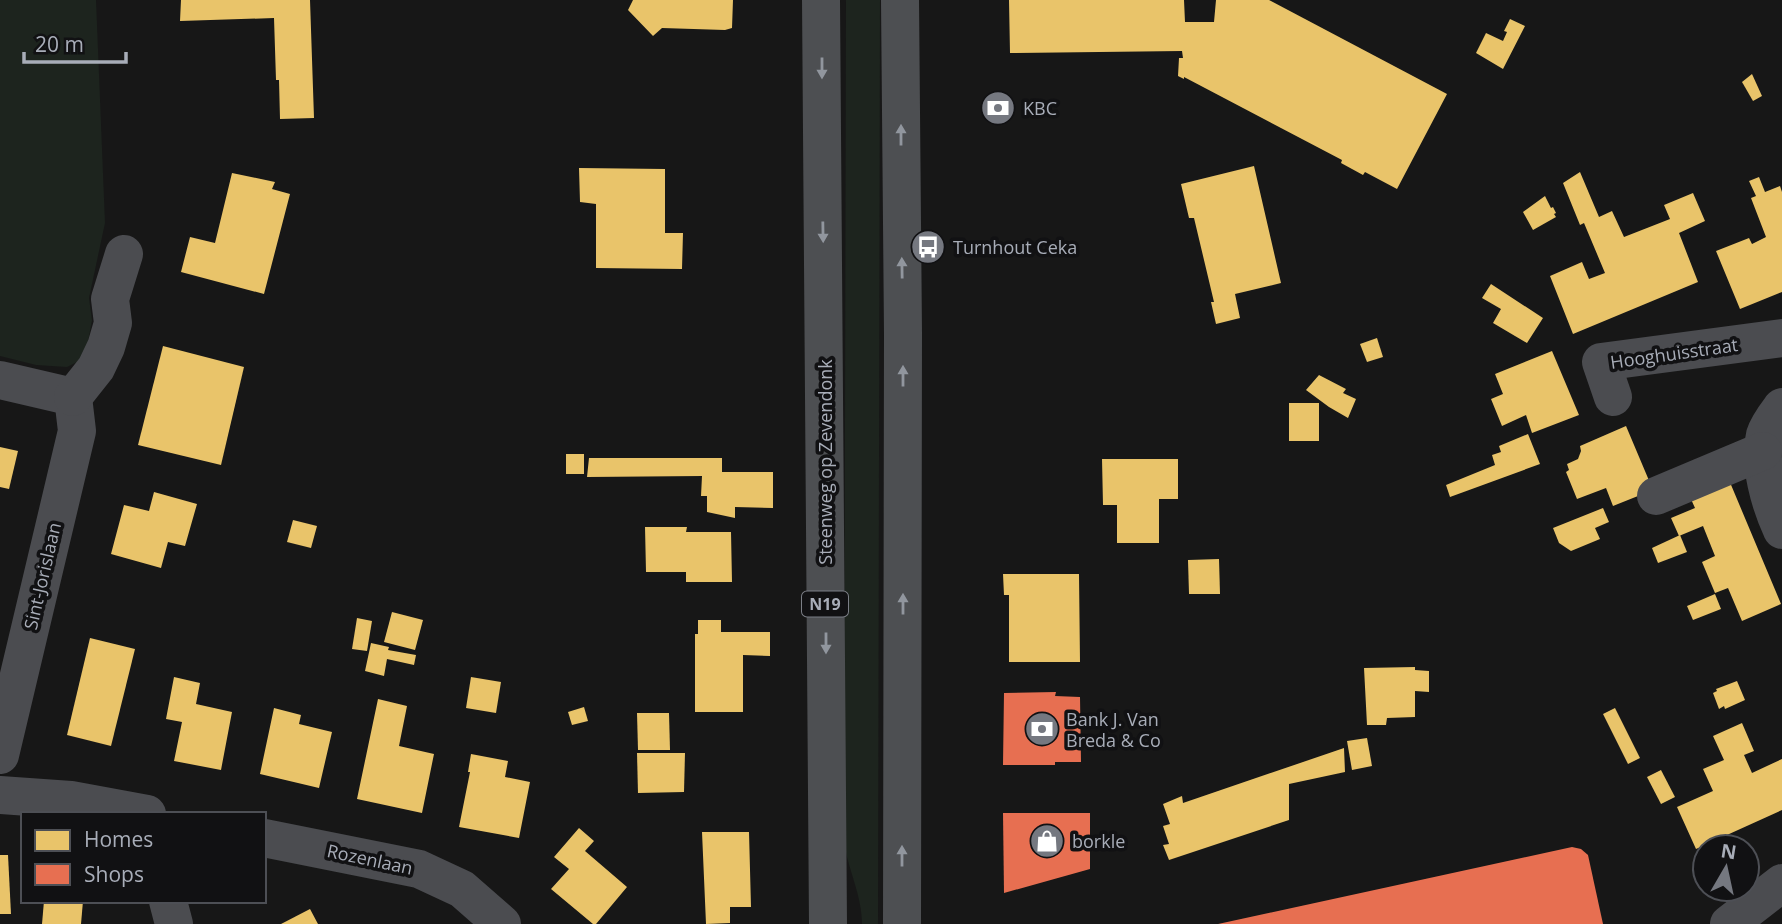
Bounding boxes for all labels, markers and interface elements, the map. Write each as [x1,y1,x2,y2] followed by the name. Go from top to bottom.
[24,21,126,65] scale bar
[35,30,84,58] text: 20 m
[816,57,827,79] one-way arrow
[979,89,1017,127] bank icon: KBC
[1023,96,1057,120] place label: KBC
[895,123,907,145] one-way arrow
[818,221,829,243] one-way arrow
[909,228,947,266] bus stop icon: Turnhout Ceka
[953,235,1077,259] place label: Turnhout Ceka
[897,257,908,279] one-way arrow
[1609,332,1739,374] street label: Hooghuisstraat
[813,359,837,565] street label: Steenweg op Zevendonk
[897,365,909,387] one-way arrow
[18,520,66,632] street label: Sint-Jorislaan
[802,592,848,617] road number: N19
[897,593,909,615] one-way arrow
[820,632,832,654] one-way arrow
[1066,707,1161,752] place label: Bank J. Van Breda & Co
[1023,710,1061,748] bank icon: Bank J. Van Breda & Co
[21,812,266,903] legend
[1028,822,1066,860] shop icon: borkle
[84,825,153,853] text: Homes
[1072,829,1125,853] place label: borkle
[1691,833,1761,903] north arrow
[1719,837,1738,865] text: N
[325,838,415,880] street label: Rozenlaan
[896,845,908,867] one-way arrow
[84,860,144,888] text: Shops

